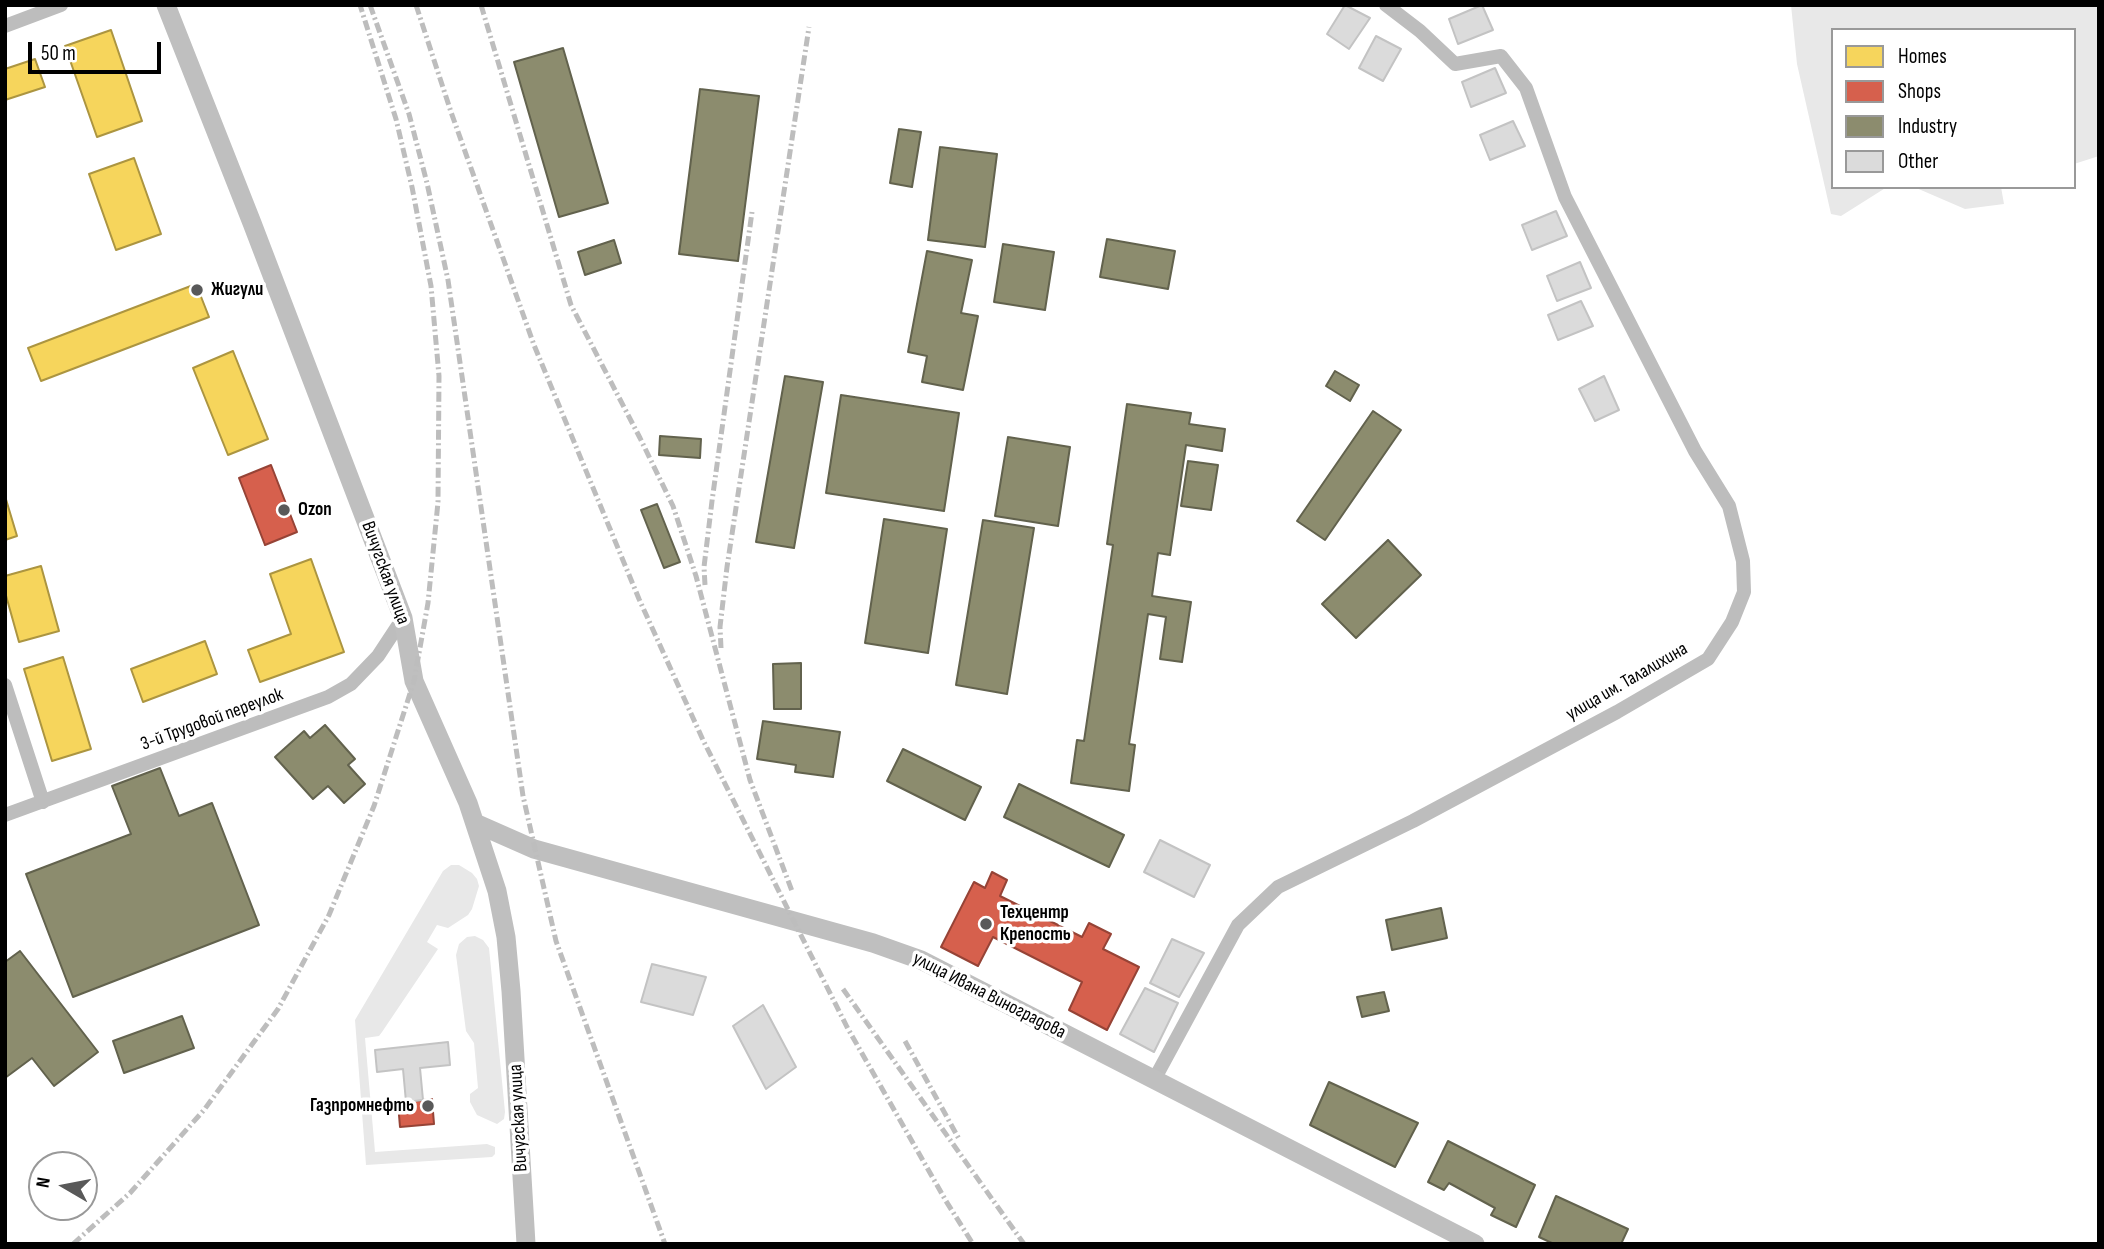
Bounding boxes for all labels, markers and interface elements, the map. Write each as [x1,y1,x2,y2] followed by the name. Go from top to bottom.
[32,28,164,72] scale bar
[1831,28,2076,189] legend
[41,41,76,66] text: 50 m
[1898,44,1947,69] text: Homes
[1898,79,1941,104] text: Shops
[1898,114,1957,139] text: Industry
[1898,149,1938,174] text: Other
[211,279,263,301] place label: Жигули
[189,282,205,298] marker: Жигули
[298,499,332,521] place label: Ozon
[276,502,292,518] marker: Ozon
[356,518,414,628] street label: Вичугская улица
[1562,638,1692,726] street label: улица им. Талалихина
[138,684,286,756] street label: 3-й Трудовой переулок
[1000,902,1071,946] place label: Техцентр Крепость
[978,916,994,932] marker: Техцентр Крепость
[909,948,1069,1044] street label: улица Ивана Виноградова
[505,1064,533,1172] street label: Вичугская улица
[310,1095,414,1117] place label: Газпромнефть
[420,1098,436,1114] marker: Газпромнефть
[28,1151,98,1221] north arrow
[32,1176,56,1190] text: N

